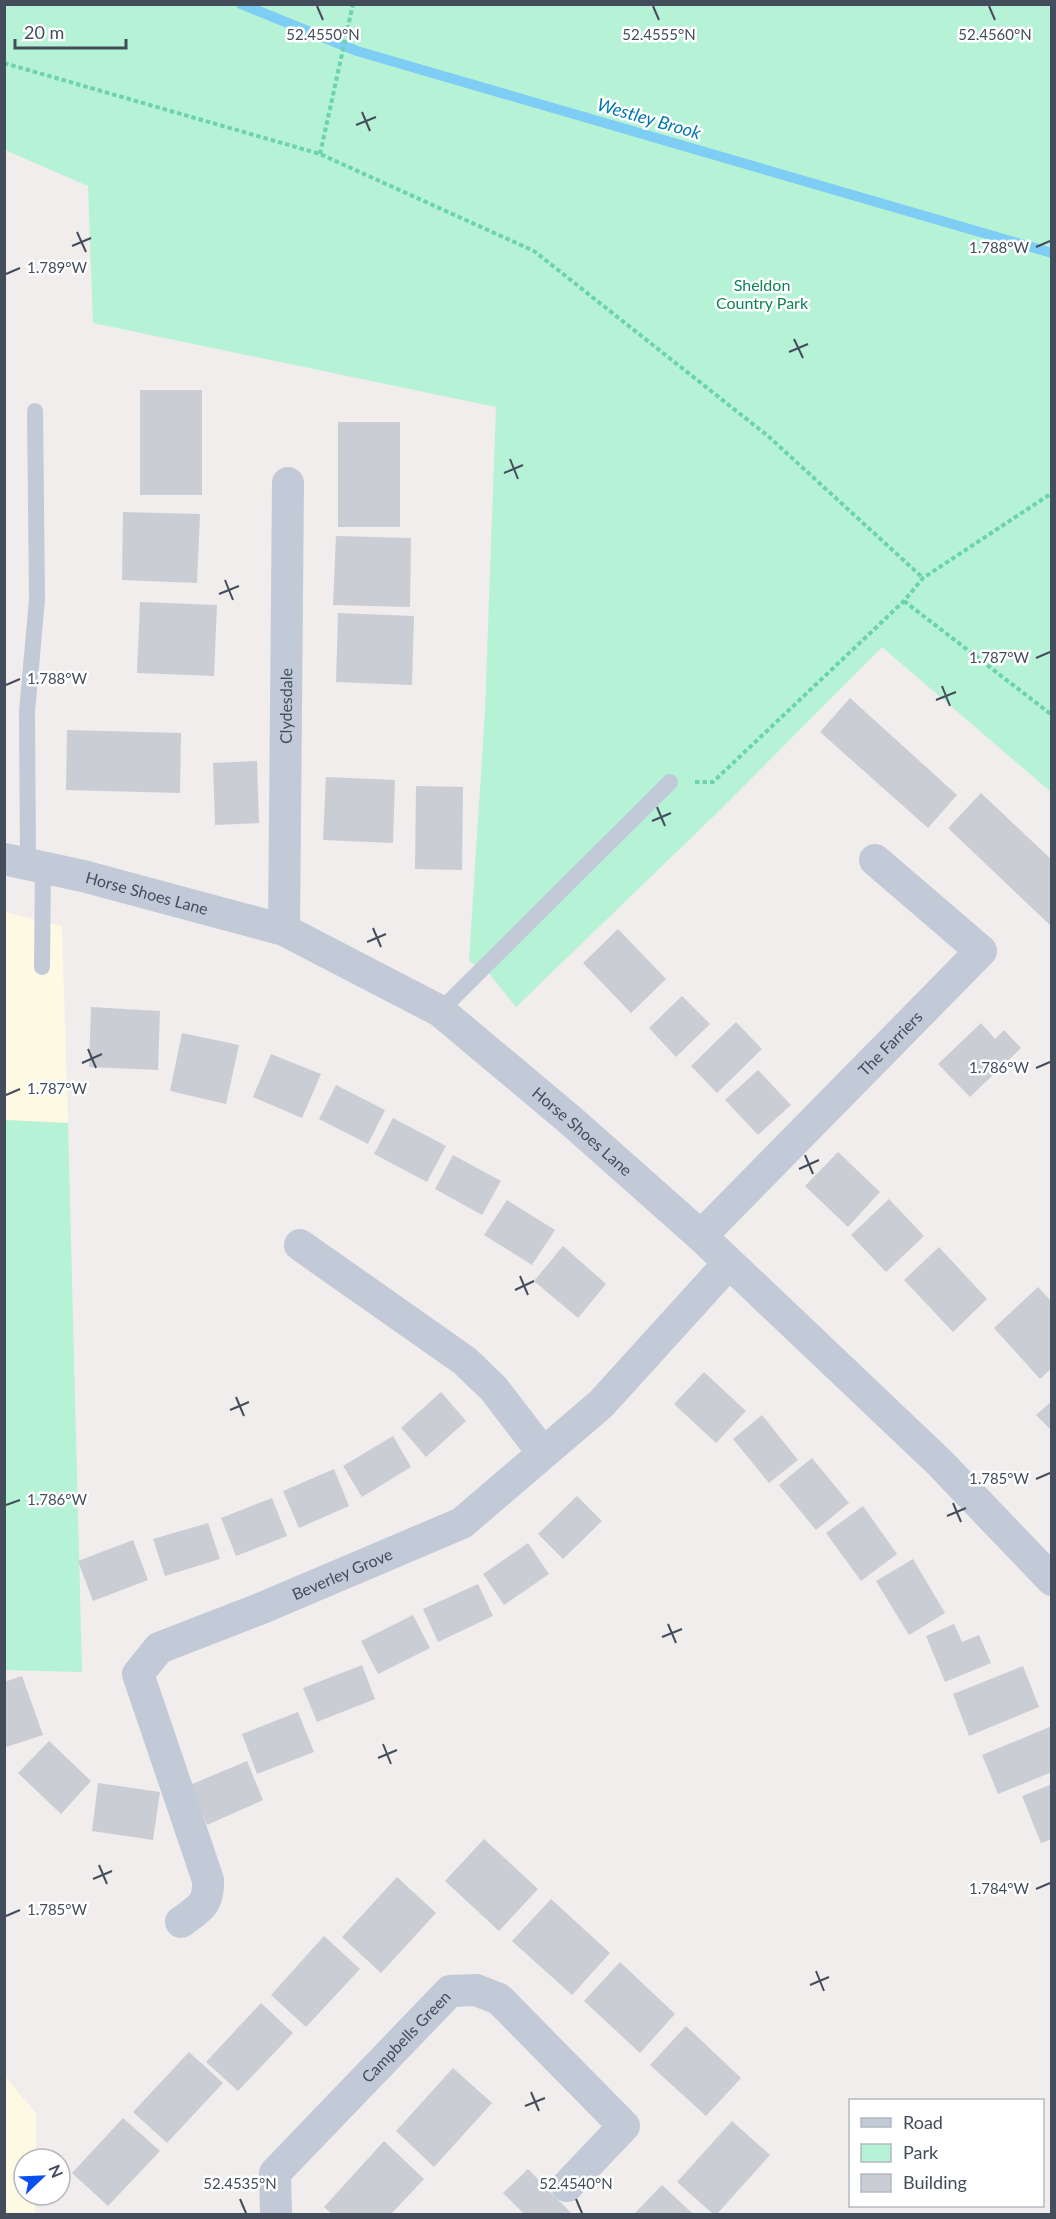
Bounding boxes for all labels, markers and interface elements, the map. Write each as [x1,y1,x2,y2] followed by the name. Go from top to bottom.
[15,12,126,50] scale bar
[24,21,64,43] text: 20 m
[286,25,360,43] text: 52.4550°N
[622,25,696,43] text: 52.4555°N
[958,25,1032,43] text: 52.4560°N
[595,93,704,143] water label: Westley Brook
[969,238,1030,256] text: 1.788°W
[27,258,88,276] text: 1.789°W
[716,275,809,312] park label: Sheldon Country Park
[969,648,1030,666] text: 1.787°W
[276,668,295,744] street label: Clydesdale
[27,669,88,687] text: 1.788°W
[84,867,210,918] street label: Horse Shoes Lane
[854,1007,926,1079] street label: The Farriers
[969,1058,1030,1076] text: 1.786°W
[27,1079,88,1097] text: 1.787°W
[529,1082,636,1179] street label: Horse Shoes Lane
[969,1469,1030,1487] text: 1.785°W
[27,1490,88,1508] text: 1.786°W
[289,1544,395,1603] street label: Beverley Grove
[969,1879,1030,1897] text: 1.784°W
[27,1900,88,1918] text: 1.785°W
[357,1987,454,2086] street label: Campbells Green
[849,2099,1044,2207] legend
[903,2111,943,2133] text: Road
[903,2141,939,2163] text: Park
[12,2147,72,2207] north arrow
[45,2162,67,2180] text: N
[903,2171,967,2193] text: Building
[203,2174,277,2192] text: 52.4535°N
[539,2174,613,2192] text: 52.4540°N

